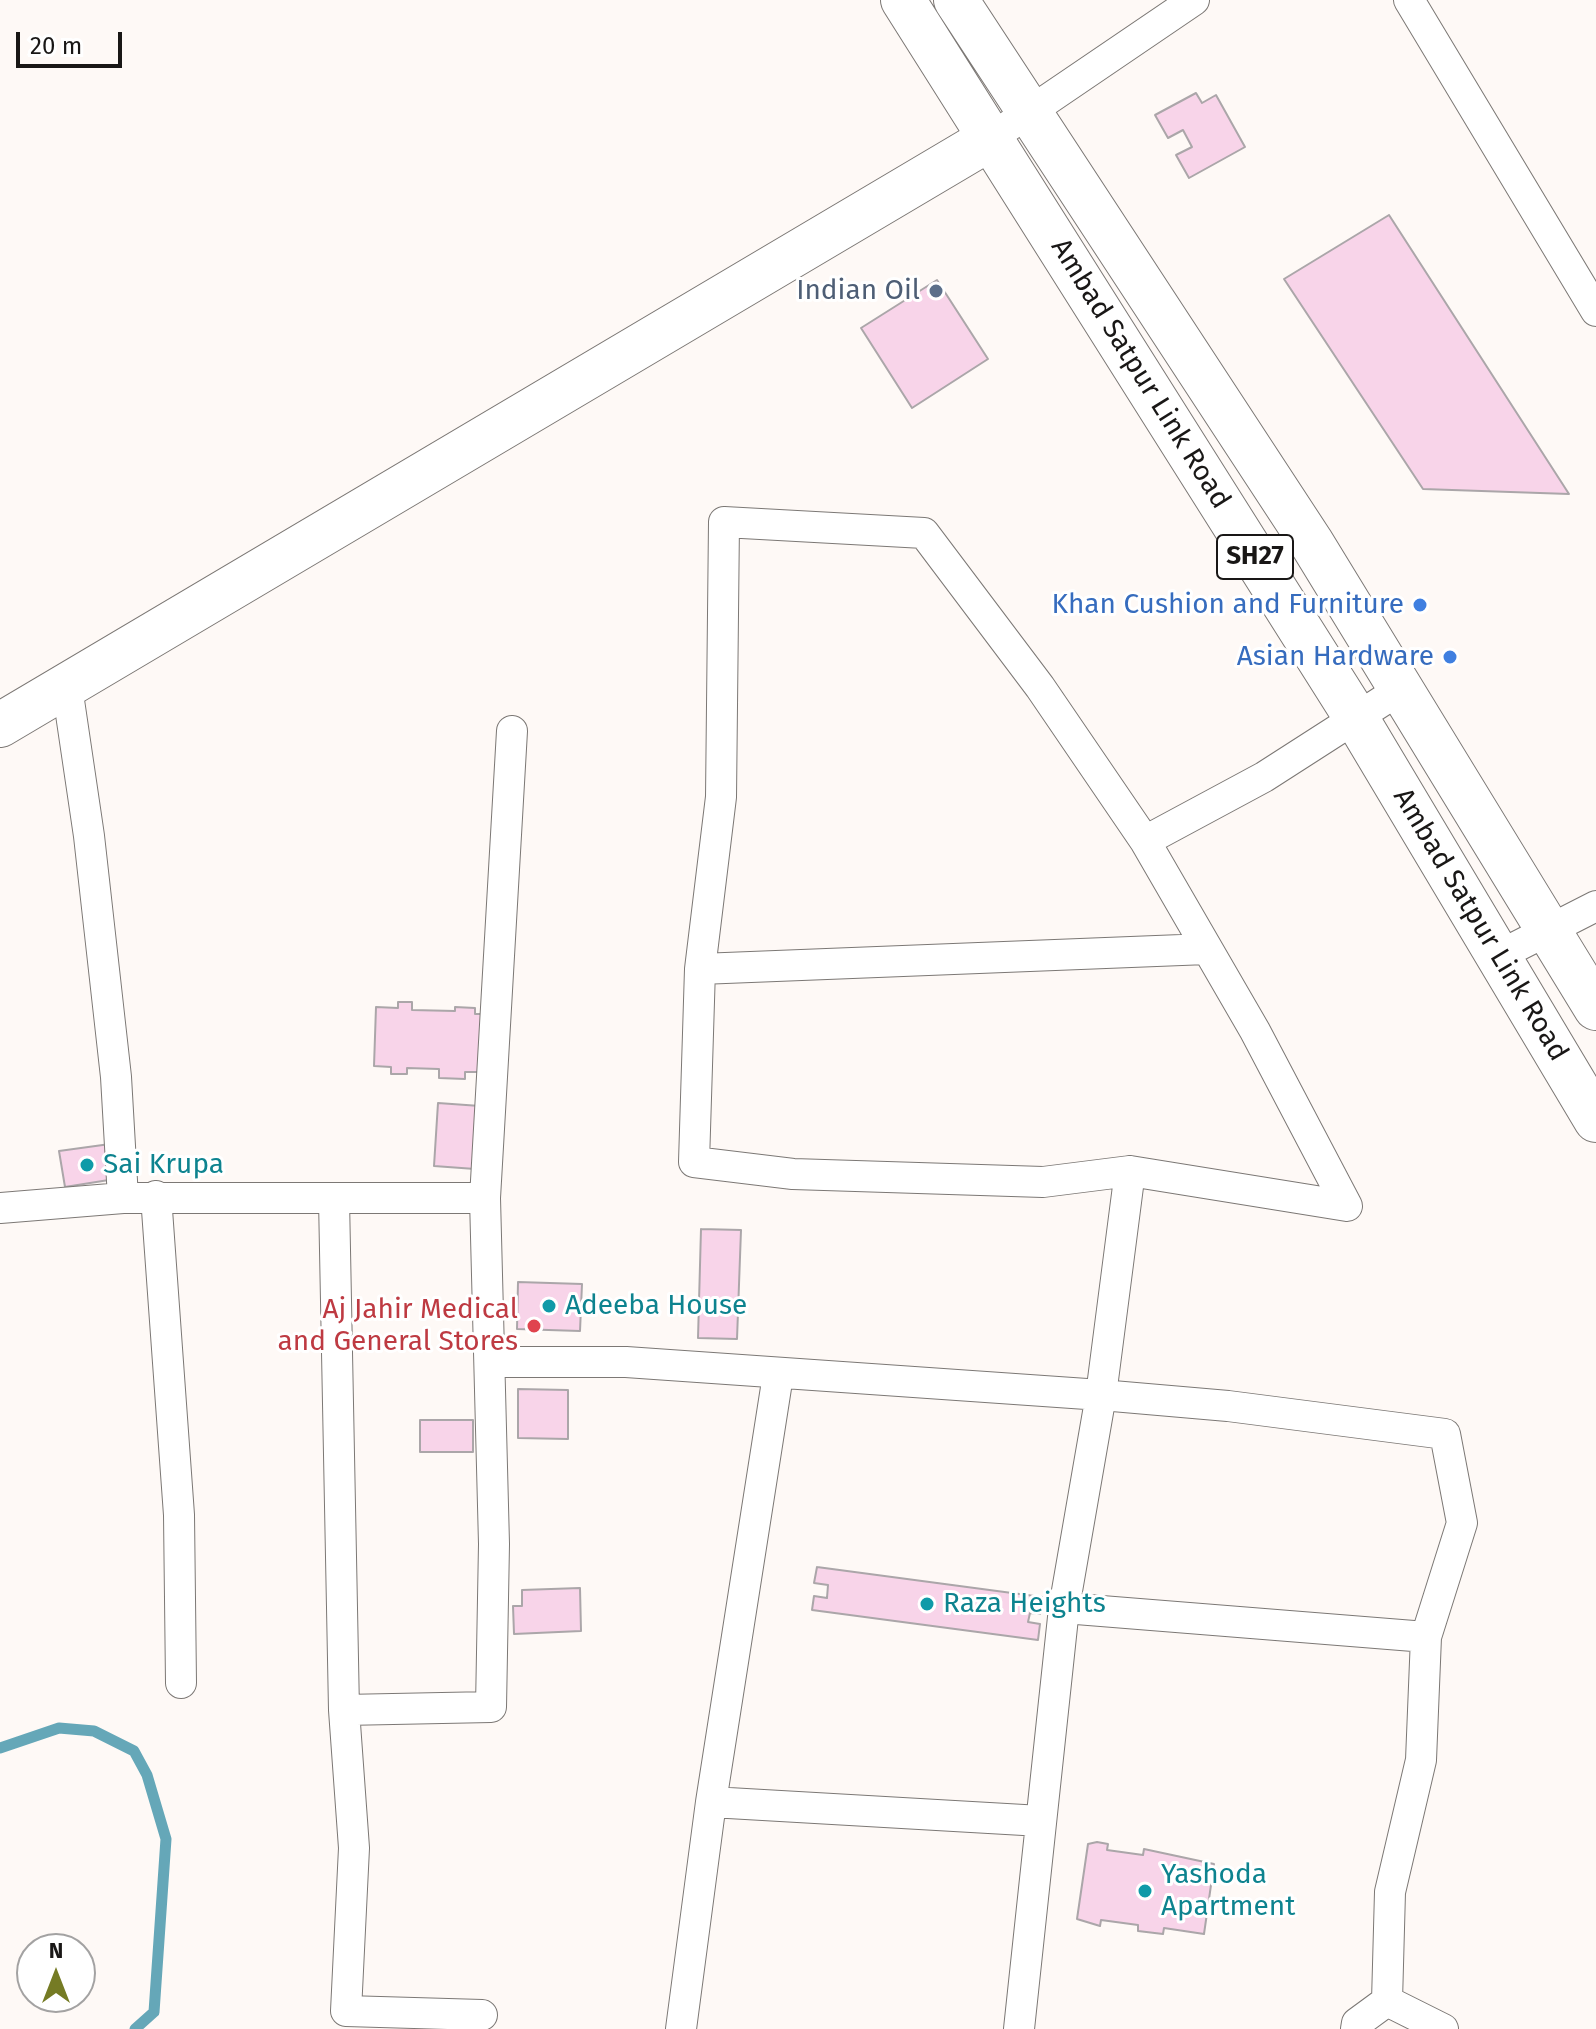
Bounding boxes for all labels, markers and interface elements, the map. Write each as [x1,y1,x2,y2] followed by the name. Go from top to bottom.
[20,16,126,66] scale bar
[30,32,82,60] text: 20 m
[1043,233,1237,515] street label: Ambad Satpur Link Road
[796,274,920,308] place label: Indian Oil
[927,282,945,300] marker: Indian Oil
[1217,535,1293,579] road number: SH27
[1051,588,1404,622] place label: Khan Cushion and Furniture
[1411,596,1429,614] marker: Khan Cushion and Furniture
[1237,640,1434,674] place label: Asian Hardware
[1441,648,1459,666] marker: Asian Hardware
[1385,783,1575,1067] street label: Ambad Satpur Link Road
[103,1148,224,1182] place label: Sai Krupa
[78,1156,96,1174] marker: Sai Krupa
[565,1289,747,1323] place label: Adeeba House
[278,1293,518,1359] place label: Aj Jahir Medical and General Stores
[540,1297,558,1315] marker: Adeeba House
[525,1317,543,1335] marker: Aj Jahir Medical and General Stores
[943,1587,1106,1621] place label: Raza Heights
[918,1595,936,1613] marker: Raza Heights
[1161,1858,1295,1924] place label: Yashoda Apartment
[1136,1882,1154,1900] marker: Yashoda Apartment
[16,1933,96,2013] north arrow
[49,1937,63,1964] text: N

